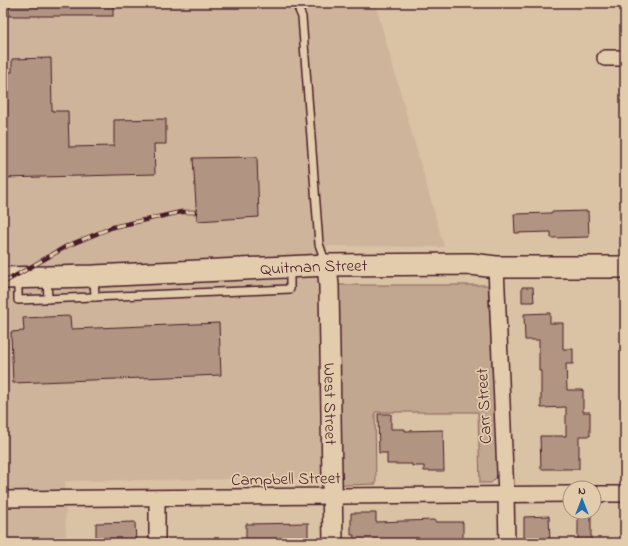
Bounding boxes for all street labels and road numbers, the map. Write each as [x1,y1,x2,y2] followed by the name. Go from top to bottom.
[260,254,368,282] street label: Quitman Street
[316,363,342,446] street label: West Street
[470,367,499,445] street label: Carr Street
[231,466,341,493] street label: Campbell Street

